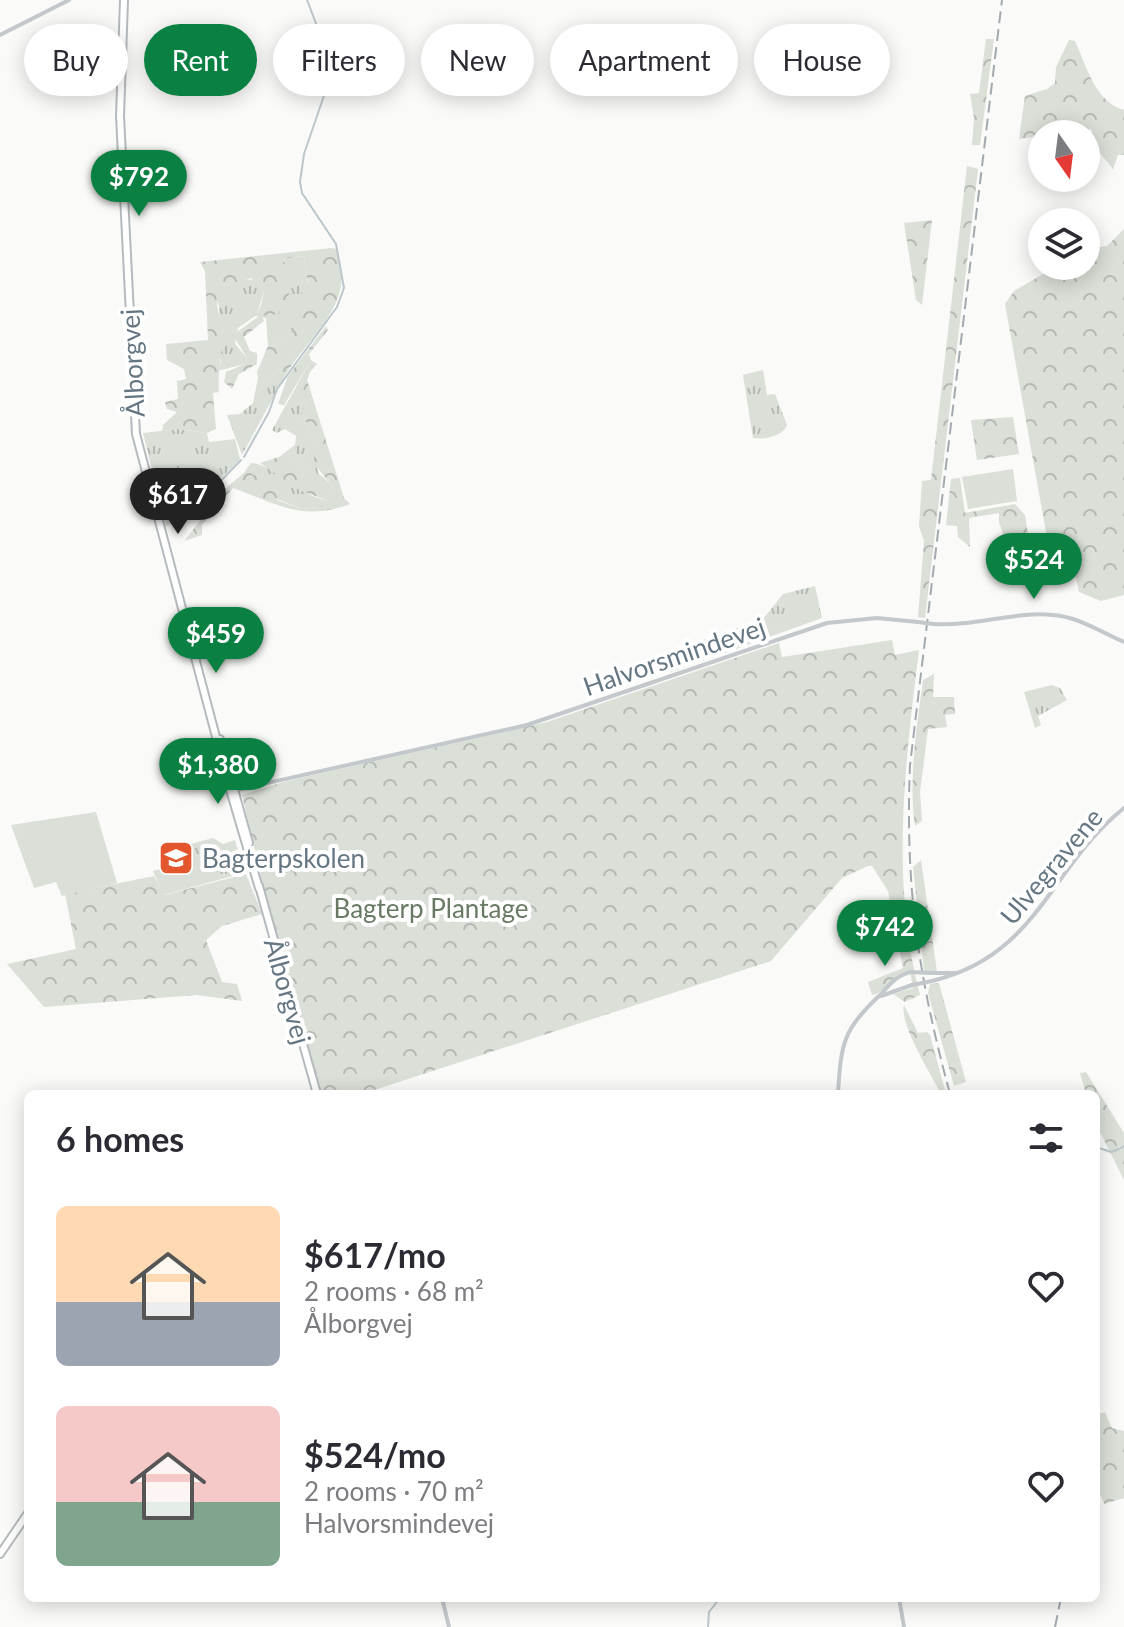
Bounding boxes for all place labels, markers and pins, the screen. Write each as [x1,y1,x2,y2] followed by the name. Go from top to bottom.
[92,150,186,218] pin: $792
[131,468,225,536] pin: $617
[987,533,1081,601] pin: $524
[169,607,263,675] pin: $459
[153,738,283,806] pin: $1,380
[157,839,195,877] school or university icon: Bagterpskolen
[202,842,365,874] place label: Bagterpskolen
[838,900,932,968] pin: $742

